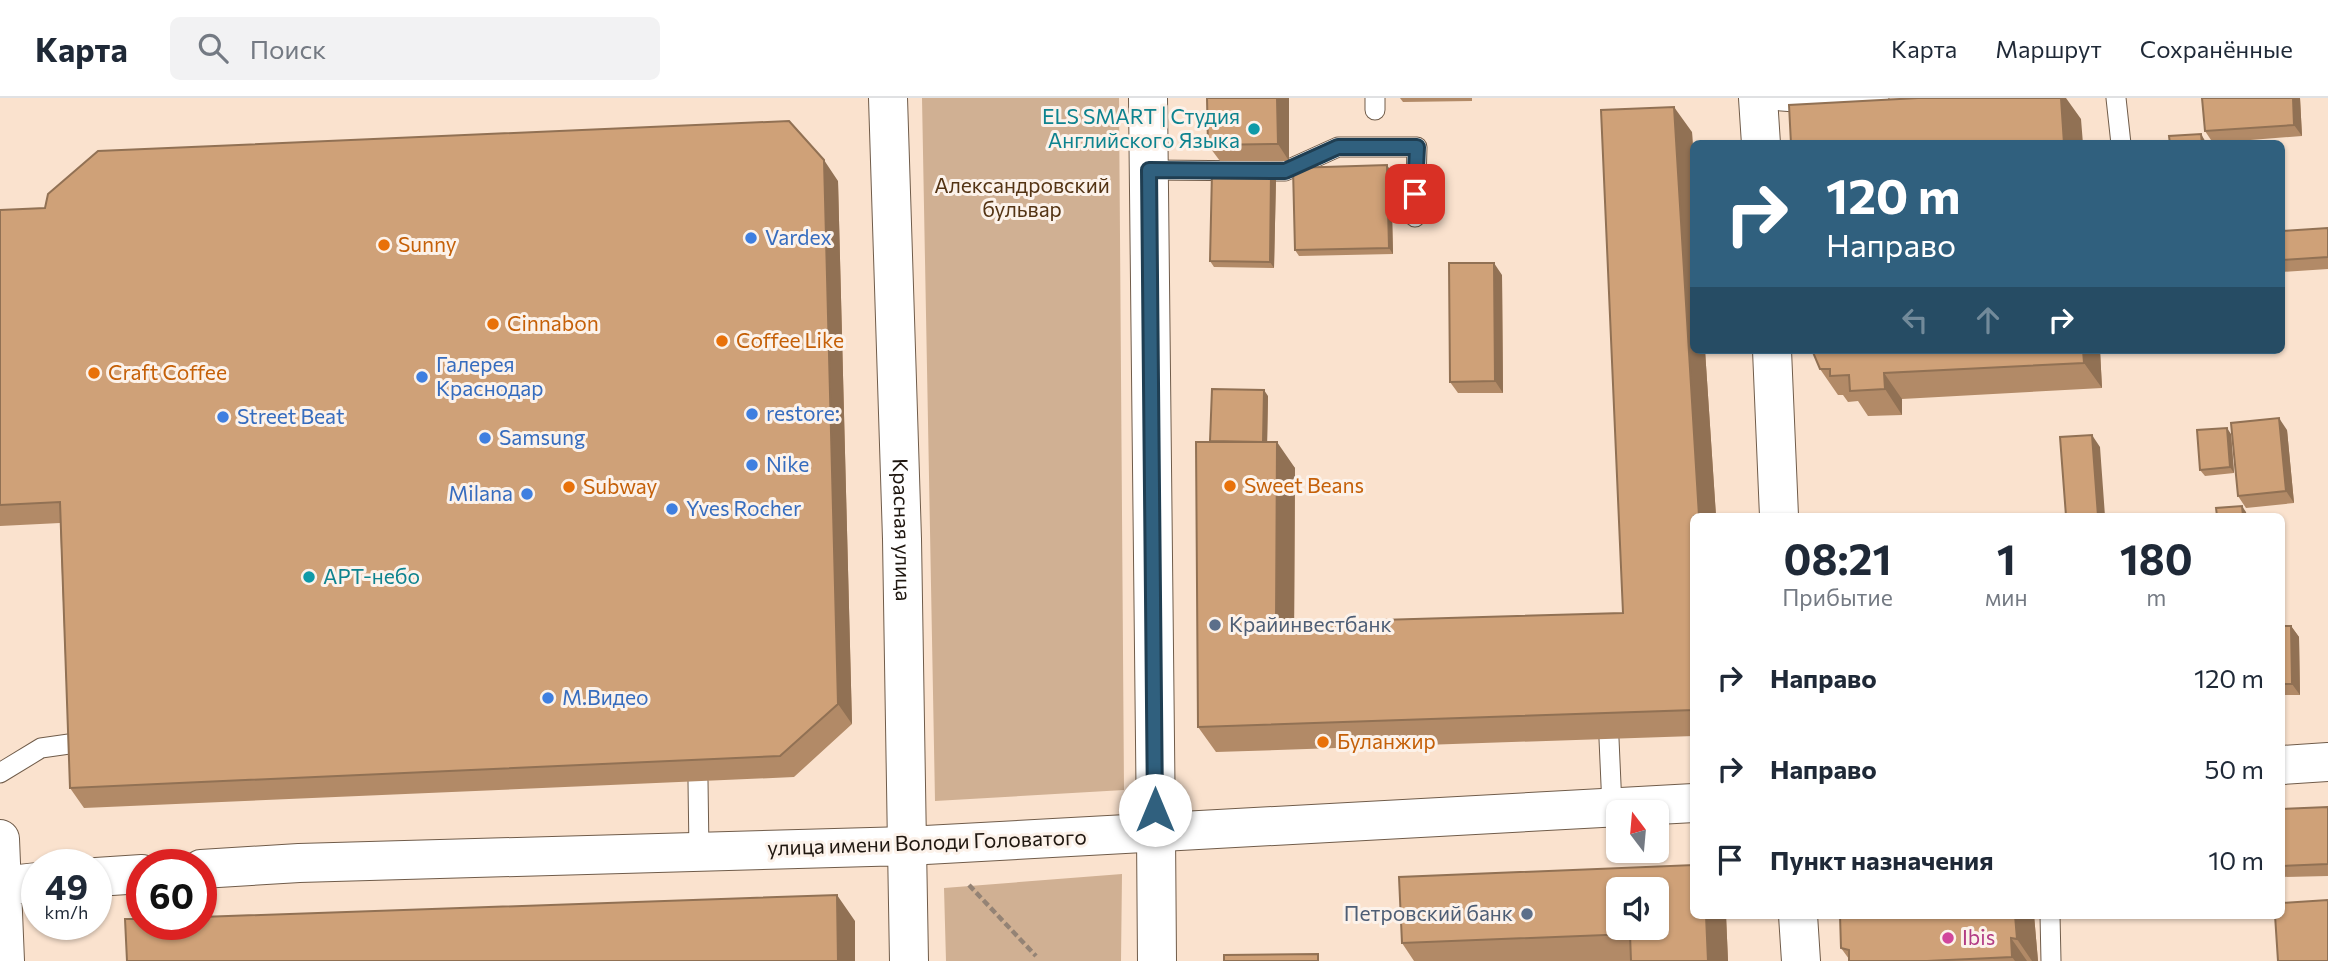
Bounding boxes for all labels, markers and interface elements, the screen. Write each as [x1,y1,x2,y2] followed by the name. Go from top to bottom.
[170,17,660,80] search box
[35,28,128,69] text: Карта
[194,29,232,67] icon: search
[250,33,326,64] text: Поиск
[1891,34,1957,63] text: Карта
[1995,34,2102,63] text: Маршрут
[2140,34,2293,63] text: Сохранённые
[1042,103,1240,152] place label: ELS SMART | Студия Английского Языка
[1246,121,1262,137] marker: ELS SMART | Студия Английского Языка
[1385,164,1445,224] pin
[1826,164,1960,224] text: 120 m
[1711,168,1802,259] icon: right
[934,172,1110,221] park label: Александровский бульвар
[1396,175,1434,213] icon: arrive
[765,224,832,249] place label: Vardex
[1826,224,1956,264] text: Направо
[743,230,759,246] marker: Vardex
[398,231,457,256] place label: Sunny
[376,237,392,253] marker: Sunny
[1896,301,1934,339] icon: left
[1969,301,2007,339] icon: ahead
[2042,301,2080,339] icon: right
[507,310,599,335] place label: Cinnabon
[485,316,501,332] marker: Cinnabon
[736,327,844,352] place label: Coffee Like
[714,333,730,349] marker: Coffee Like
[436,351,543,400] place label: Галерея Краснодар
[108,359,227,384] place label: Craft Coffee
[86,365,102,381] marker: Craft Coffee
[414,369,430,385] marker: Галерея Краснодар
[766,400,840,425] place label: restore:
[237,403,345,428] place label: Street Beat
[744,406,760,422] marker: restore:
[215,409,231,425] marker: Street Beat
[499,424,585,449] place label: Samsung
[477,430,493,446] marker: Samsung
[766,451,809,476] place label: Nike
[744,457,760,473] marker: Nike
[888,458,917,601] street label: Красная улица
[1244,472,1364,497] place label: Sweet Beans
[583,473,658,498] place label: Subway
[1222,478,1238,494] marker: Sweet Beans
[561,479,577,495] marker: Subway
[448,480,513,505] place label: Milana
[519,486,535,502] marker: Milana
[686,495,801,520] place label: Yves Rocher
[664,501,680,517] marker: Yves Rocher
[1784,532,1891,584] text: 08:21
[1997,532,2016,584] text: 1
[2120,532,2193,584] text: 180
[323,563,420,588] place label: АРТ-небо
[301,569,317,585] marker: АРТ-небо
[1782,583,1893,611] text: Прибытие
[1985,583,2028,611] text: мин
[2146,583,2166,611] text: m
[1229,611,1392,636] place label: Крайинвестбанк
[1207,617,1223,633] marker: Крайинвестбанк
[1711,659,1749,697] icon: right
[1770,662,1877,693] text: Направо
[2194,662,2264,693] text: 120 m
[562,684,649,709] place label: М.Видео
[540,690,556,706] marker: М.Видео
[1337,728,1436,753] place label: Буланжир
[1315,734,1331,750] marker: Буланжир
[1711,750,1749,788] icon: right
[1770,753,1877,784] text: Направо
[2204,753,2264,784] text: 50 m
[1118,773,1192,847] position arrow
[1606,800,1670,863] north arrow
[1606,800,1669,940] map controls
[767,823,1087,860] street label: улица имени Володи Головатого
[1711,841,1749,879] icon: arrive
[1770,844,1994,875] text: Пункт назначения
[2208,844,2264,875] text: 10 m
[126,849,217,940] speed limit sign: 60
[45,864,88,907] text: 49
[1606,877,1669,940] button: sound
[1344,900,1513,925] place label: Петровский банк
[45,901,88,923] text: km/h
[1519,906,1535,922] marker: Петровский банк
[1962,924,1995,949] place label: Ibis
[1940,930,1956,946] marker: Ibis

